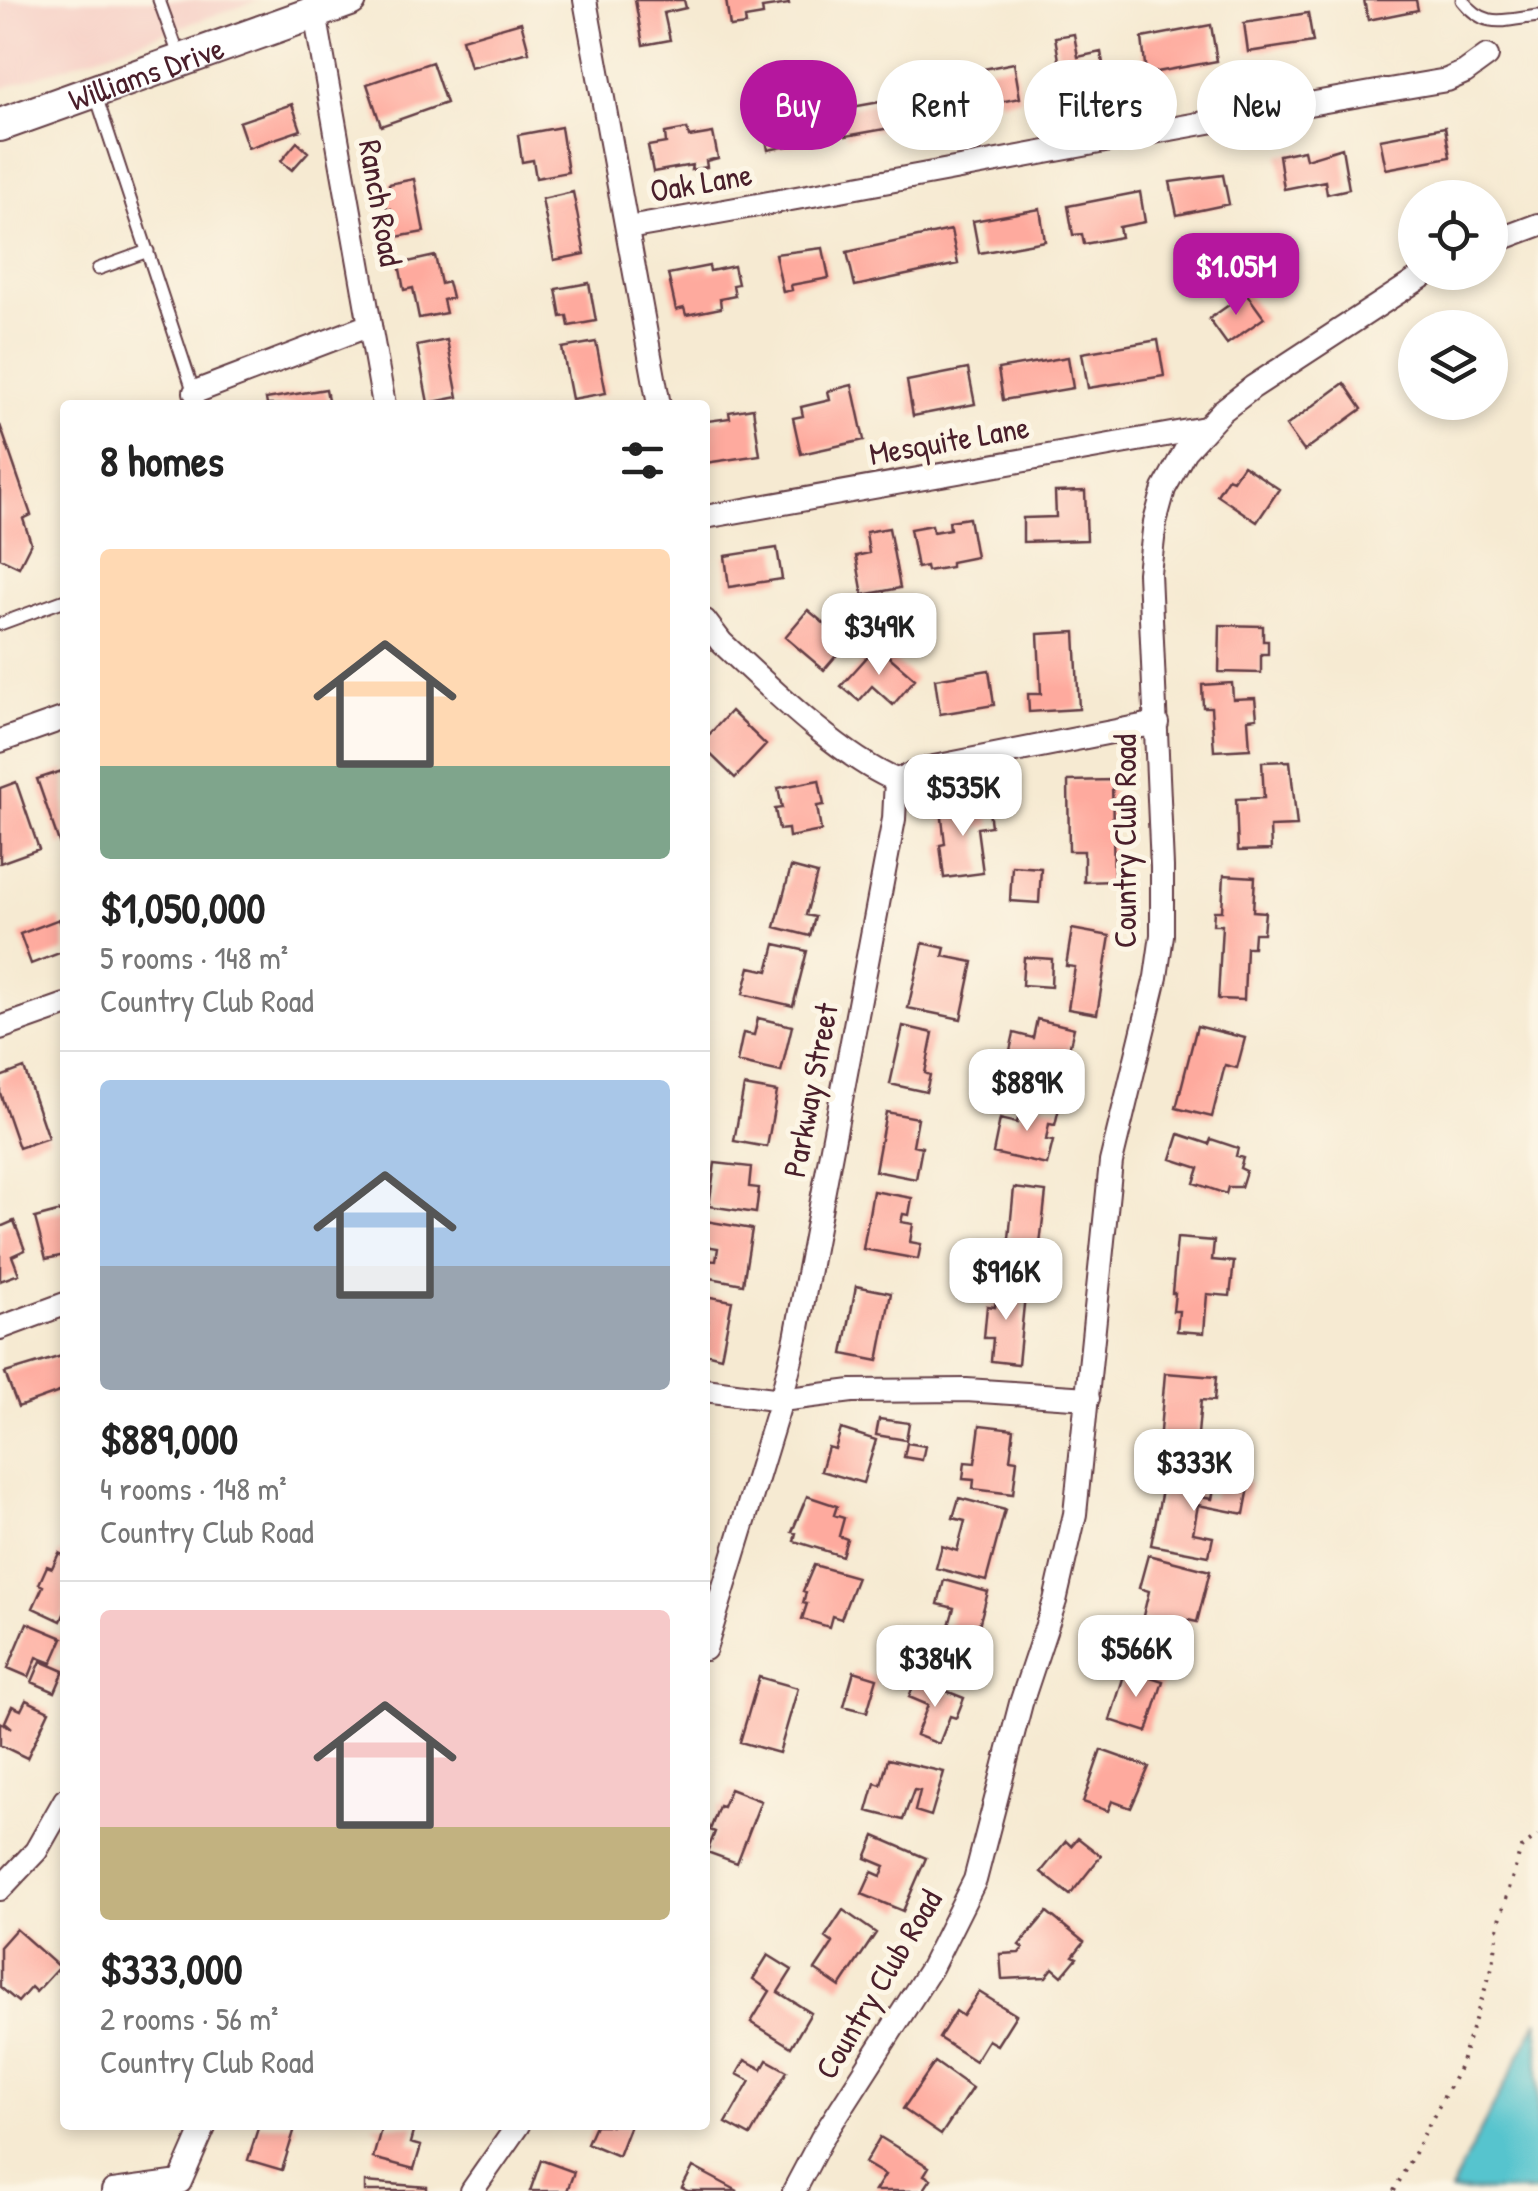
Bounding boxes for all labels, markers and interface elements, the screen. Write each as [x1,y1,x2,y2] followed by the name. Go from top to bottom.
[62,25,230,120] street label: Williams Drive
[740,60,857,150] chip: Buy
[877,60,1004,150] chip: Rent
[1024,60,1177,150] chip: Filters
[1197,60,1316,150] chip: New
[349,137,413,269] street label: Ranch Road
[647,152,756,212] street label: Oak Lane
[1398,180,1508,420] map controls
[1398,180,1508,290] button: locate
[1155,233,1317,318] pin: $1.05M
[1195,244,1277,287] text: $1.05M
[1398,310,1508,420] button: layers
[866,405,1033,475] street label: Mesquite Lane
[100,432,224,489] text: 8 homes
[615,433,670,488] icon: filters
[809,593,949,678] pin: $349K
[843,604,915,647] text: $349K
[295,614,475,794] icon: home
[1103,734,1146,948] street label: Country Club Road
[893,754,1033,839] pin: $535K
[926,765,1000,808] text: $535K
[100,879,265,936] text: $1,050,000
[100,936,288,979] text: 5 rooms · 148 m²
[100,979,314,1022] text: Country Club Road
[772,998,848,1181] street label: Parkway Street
[957,1049,1097,1134] pin: $889K
[991,1060,1063,1103] text: $889K
[295,1145,475,1325] icon: home
[936,1238,1076,1323] pin: $916K
[971,1249,1041,1292] text: $916K
[100,1410,238,1467] text: $889,000
[1124,1429,1264,1514] pin: $333K
[1156,1440,1232,1483] text: $333K
[100,1467,287,1510] text: 4 rooms · 148 m²
[100,1510,314,1553] text: Country Club Road
[1066,1615,1206,1700] pin: $566K
[865,1625,1005,1710] pin: $384K
[1100,1626,1172,1669] text: $566K
[898,1636,972,1679] text: $384K
[295,1675,475,1855] icon: home
[805,1881,951,2087] street label: Country Club Road
[100,1940,243,1997] text: $333,000
[100,1997,278,2040] text: 2 rooms · 56 m²
[100,2040,314,2083] text: Country Club Road

